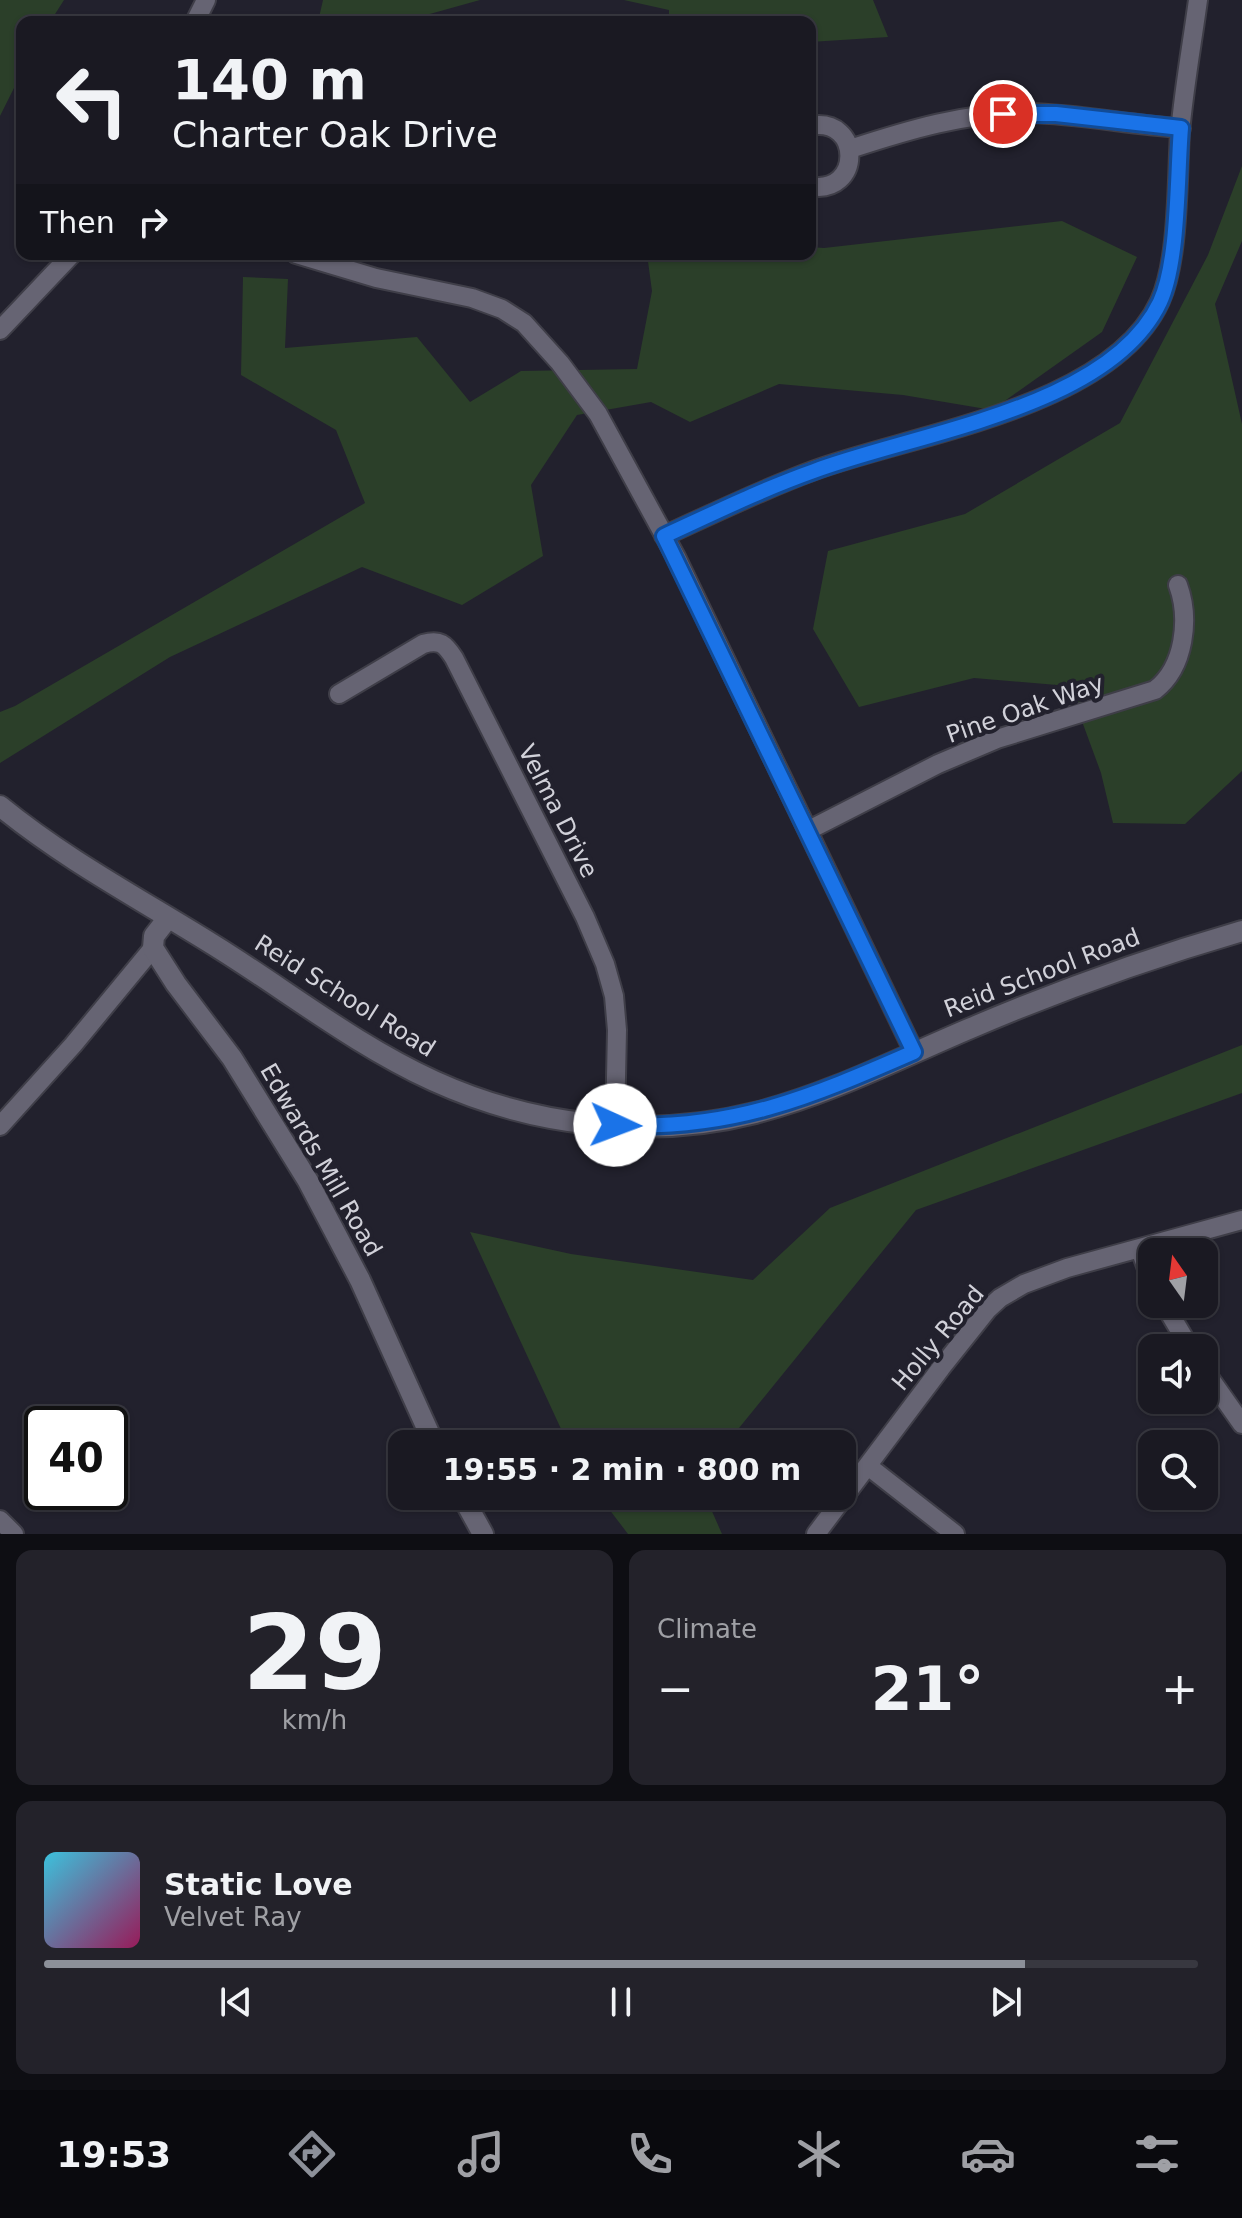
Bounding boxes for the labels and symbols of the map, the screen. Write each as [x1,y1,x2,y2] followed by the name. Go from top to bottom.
[969,80,1037,148] pin
[943,669,1107,749] street label: Pine Oak Way
[512,740,604,882] street label: Velma Drive
[940,923,1144,1023] street label: Reid School Road
[250,929,440,1063] street label: Reid School Road
[254,1059,388,1261] street label: Edwards Mill Road
[573,1083,657,1167] position arrow
[1138,1238,1218,1318] north arrow
[886,1280,990,1396] street label: Holly Road
[24,1406,128,1510] speed limit sign: 40

